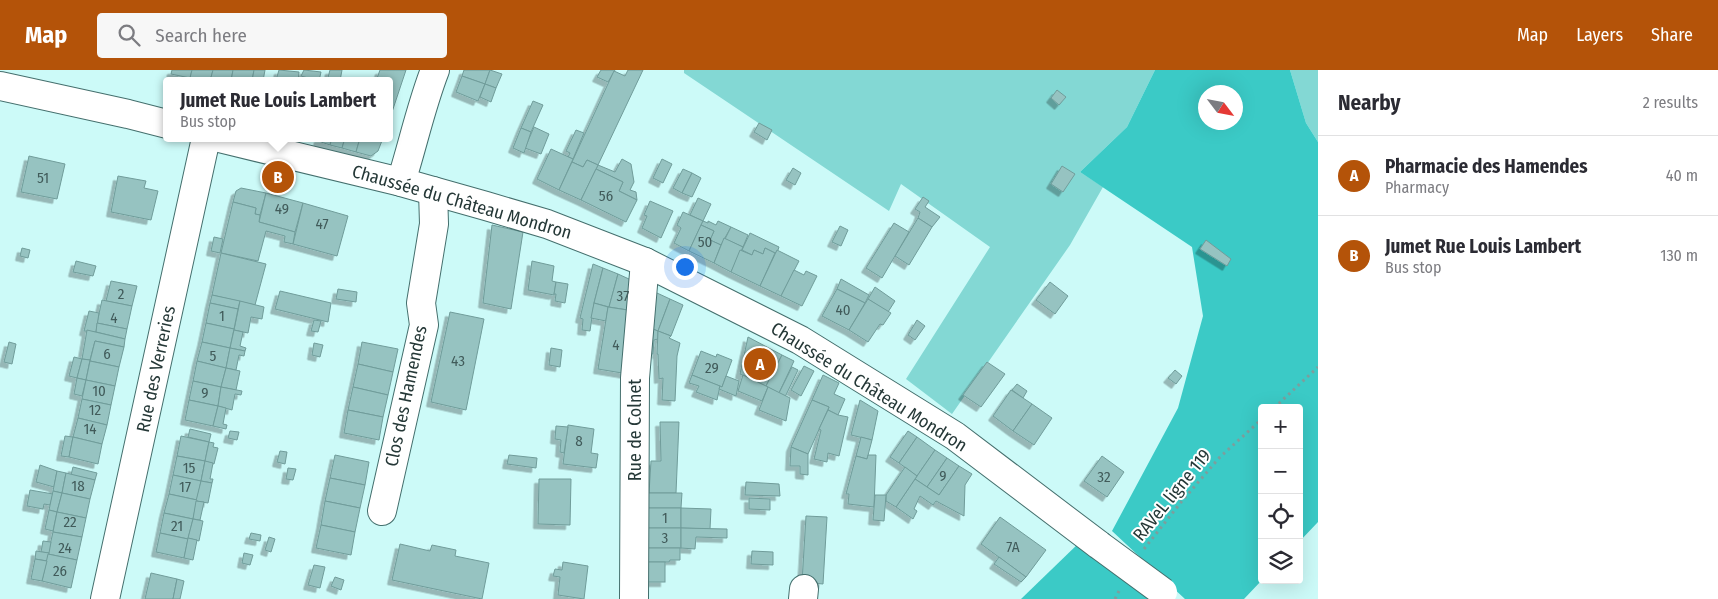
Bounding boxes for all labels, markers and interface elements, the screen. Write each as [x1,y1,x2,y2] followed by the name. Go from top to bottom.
[97,13,447,58] search box
[25,21,67,49] text: Map
[115,21,143,49] icon: search
[155,24,247,47] text: Search here
[1517,24,1548,46] text: Map
[1576,24,1623,46] text: Layers
[1651,24,1693,46] text: Share
[163,77,393,142] popup
[1198,85,1243,130] north arrow
[180,89,376,112] text: Jumet Rue Louis Lambert
[1338,90,1400,116] text: Nearby
[1643,93,1698,112] text: 2 results
[180,112,236,131] text: Bus stop
[1385,155,1588,178] text: Pharmacie des Hamendes
[262,158,294,196] pin: B
[350,160,574,244] street label: Chaussée du Château Mondron
[1350,166,1358,185] text: A
[1666,166,1698,185] text: 40 m
[37,169,49,187] house number: 51
[1385,178,1449,197] text: Pharmacy
[599,187,613,205] house number: 56
[275,200,289,218] house number: 49
[315,215,329,233] house number: 47
[698,233,712,251] house number: 50
[1385,235,1581,258] text: Jumet Rue Louis Lambert
[1350,246,1358,265] text: B
[1660,246,1698,265] text: 130 m
[672,254,698,280] your location
[1385,258,1441,277] text: Bus stop
[118,285,125,303] house number: 2
[617,287,629,305] house number: 37
[835,301,851,319] house number: 40
[132,303,180,434] street label: Rue des Verreries
[219,307,225,325] house number: 1
[110,309,118,327] house number: 4
[767,317,971,457] street label: Chaussée du Château Mondron
[380,323,432,469] street label: Clos des Hamendes
[612,336,620,354] house number: 4
[103,345,111,363] house number: 6
[744,345,776,383] pin: A
[210,347,217,365] house number: 5
[451,352,465,370] house number: 43
[705,359,719,377] house number: 29
[624,379,646,481] street label: Rue de Colnet
[92,382,106,400] house number: 10
[201,384,209,402] house number: 9
[89,401,102,419] house number: 12
[1258,404,1303,584] map controls
[1258,404,1303,449] button: +
[83,420,97,438] house number: 14
[575,432,583,450] house number: 8
[1128,445,1216,545] street label: RAVeL ligne 119
[1258,449,1303,494] button: −
[183,459,195,477] house number: 15
[939,467,947,485] house number: 9
[1097,468,1111,486] house number: 32
[71,477,85,495] house number: 18
[179,478,191,496] house number: 17
[1258,494,1303,539] button: locate
[662,509,668,527] house number: 1
[63,513,77,531] house number: 22
[171,517,183,535] house number: 21
[662,529,669,547] house number: 3
[1006,538,1020,556] house number: 7A
[58,539,72,557] house number: 24
[1258,539,1303,584] button: layers
[53,562,67,580] house number: 26

